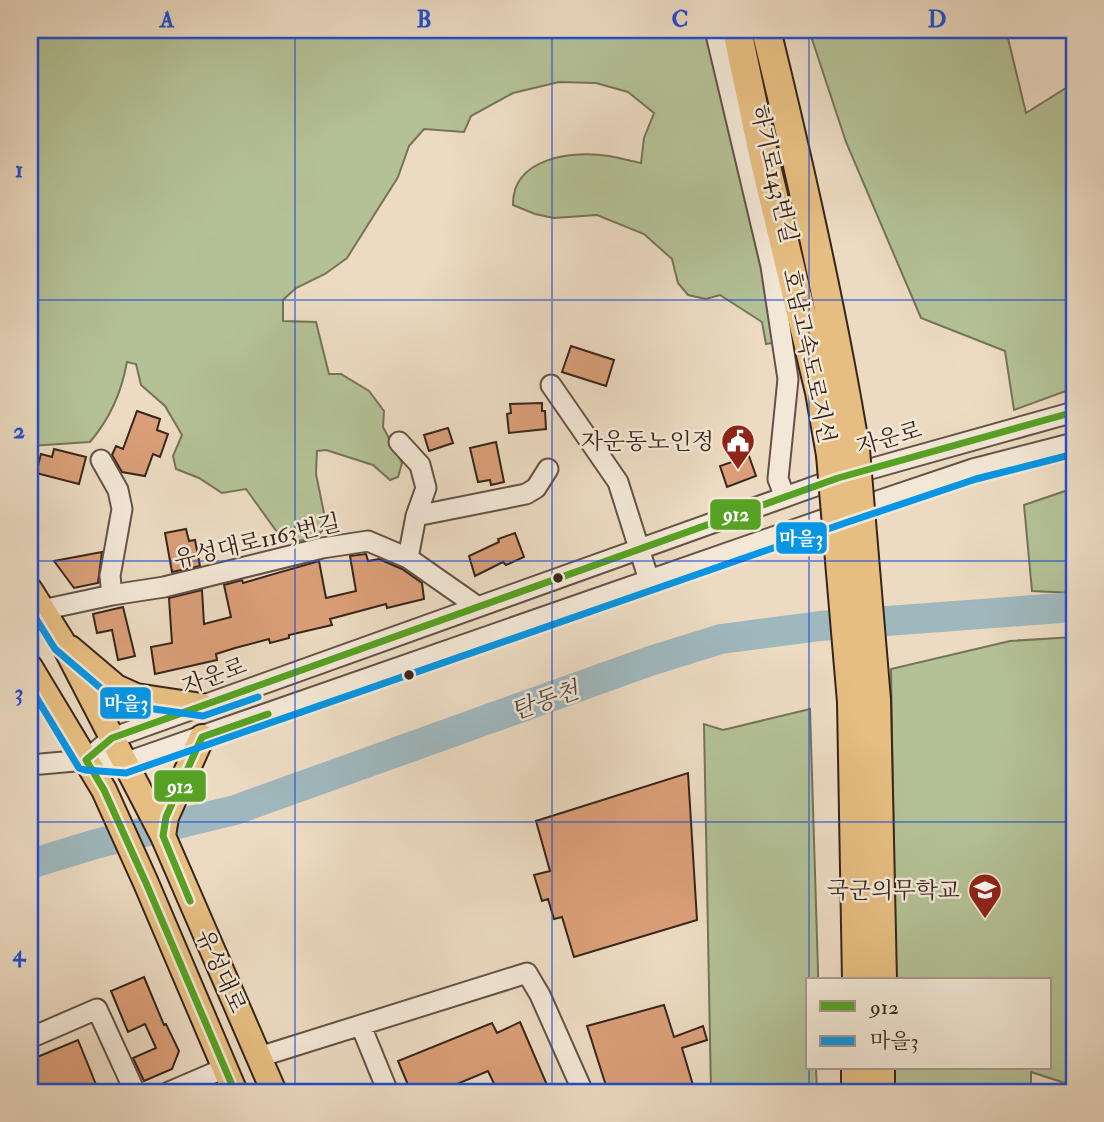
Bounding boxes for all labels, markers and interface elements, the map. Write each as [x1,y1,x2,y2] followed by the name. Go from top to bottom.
[159,5,175,34] text: A
[416,5,432,34] text: B
[672,5,688,34] text: C
[928,5,946,34] text: D
[744,102,804,246] street label: 하기로143번길
[15,155,23,184] text: 1
[776,266,842,446] street label: 호남고속도로지선
[853,415,925,461] street label: 자운로
[13,416,25,445] text: 2
[719,422,757,471] public building icon: 자운동노인정
[581,427,714,456] place label: 자운동노인정
[709,498,762,531] line badge: 912
[721,503,749,527] text: 912
[171,508,343,574] street label: 유성대로1163번길
[775,521,828,555] line badge: 마을3
[779,527,823,551] text: 마을3
[551,571,565,585] unlabelled marker
[178,651,250,701] street label: 자운로
[402,668,416,682] unlabelled marker
[507,674,585,727] water label: 탄동천
[15,678,23,707] text: 3
[99,686,152,720] line badge: 마을3
[104,692,148,716] text: 마을3
[153,769,207,803] line badge: 912
[165,775,193,799] text: 912
[966,871,1004,920] school or university icon: 국군의무학교
[827,876,960,905] place label: 국군의무학교
[190,925,252,1017] street label: 유성대로
[12,939,27,968] text: 4
[806,978,1052,1070] legend
[868,994,899,1021] text: 912
[870,1028,919,1055] text: 마을3

